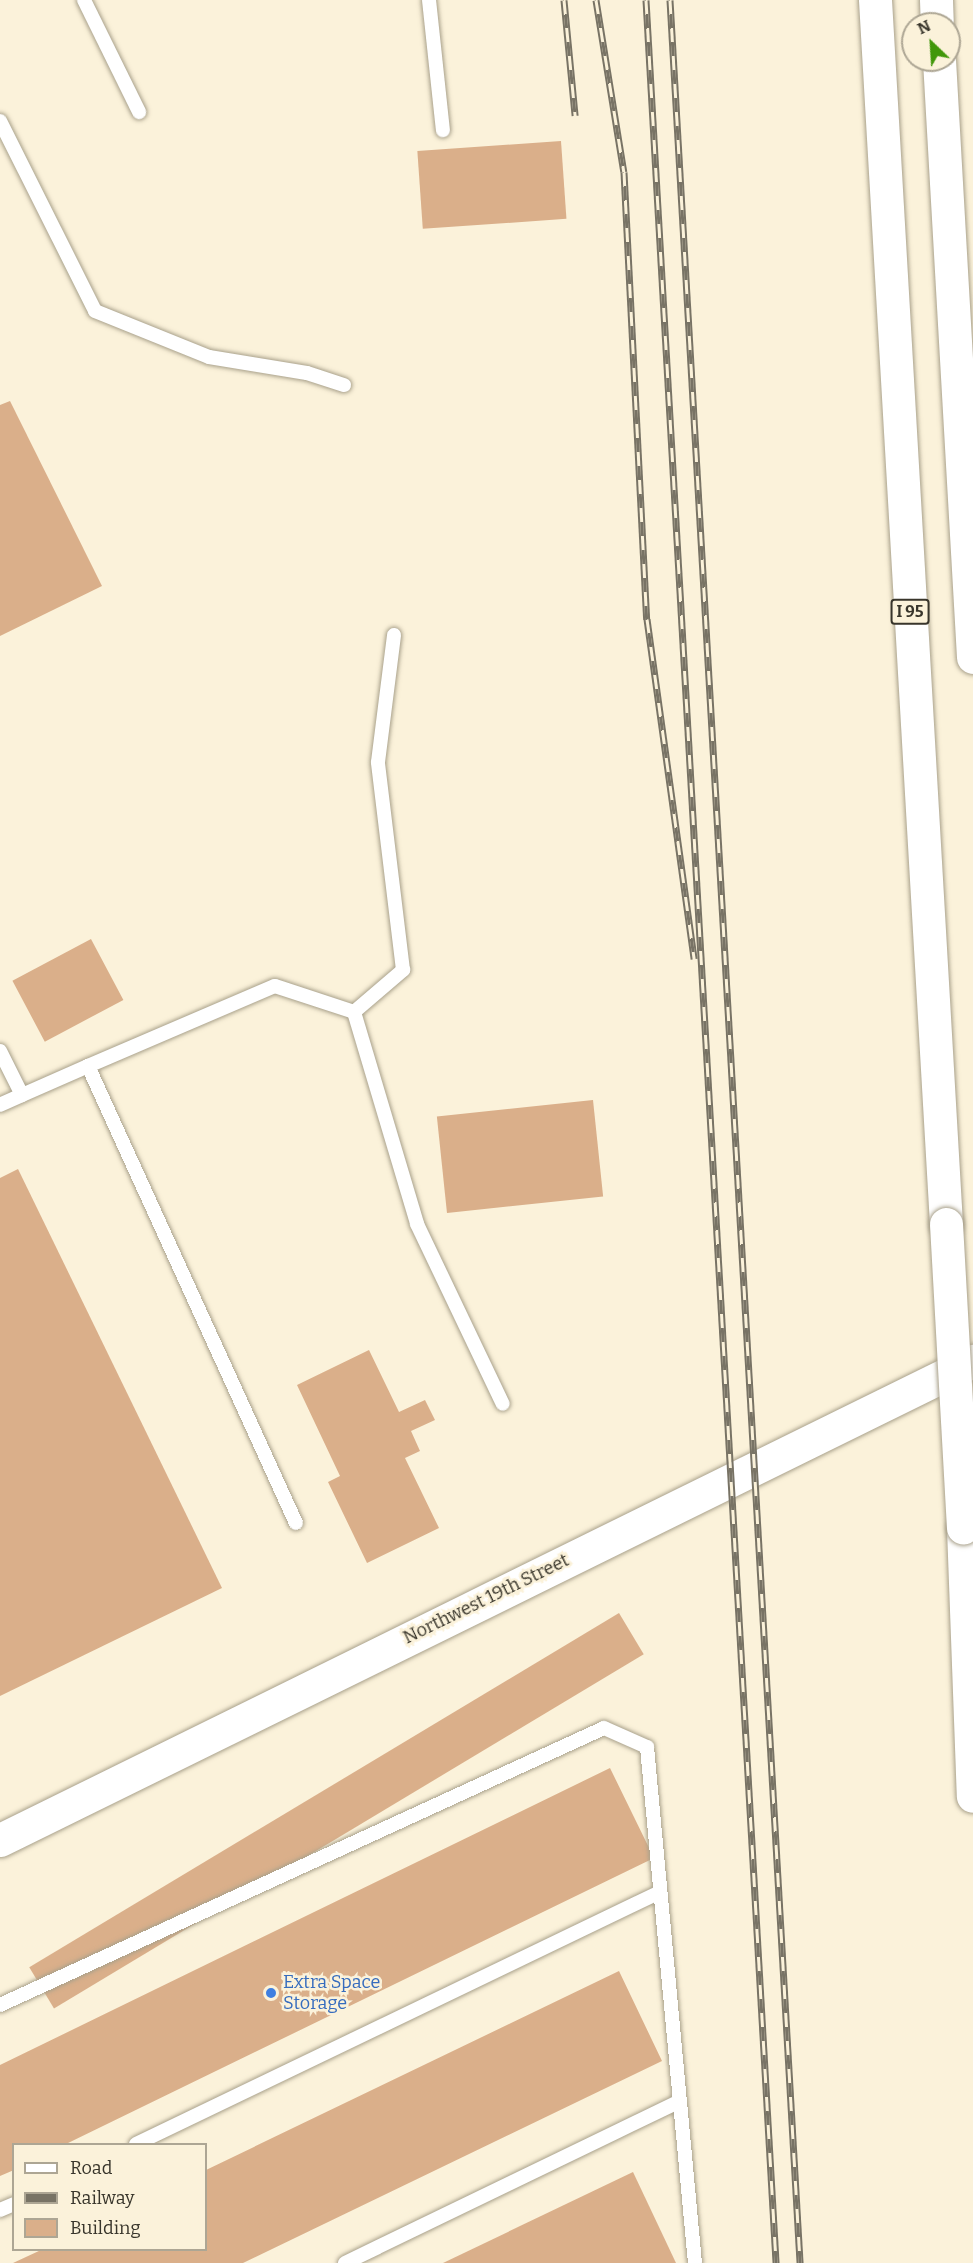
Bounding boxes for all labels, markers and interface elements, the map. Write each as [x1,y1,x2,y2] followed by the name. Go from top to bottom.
[901,12,961,72] north arrow
[914,16,934,38] text: N
[890,599,930,625] road number: I 95
[400,1549,572,1649] street label: Northwest 19th Street
[283,1972,380,2014] place label: Extra Space Storage
[264,1986,278,2000] marker: Extra Space Storage
[12,2143,207,2251] legend
[70,2157,112,2179] text: Road
[70,2187,134,2209] text: Railway
[70,2217,141,2239] text: Building

